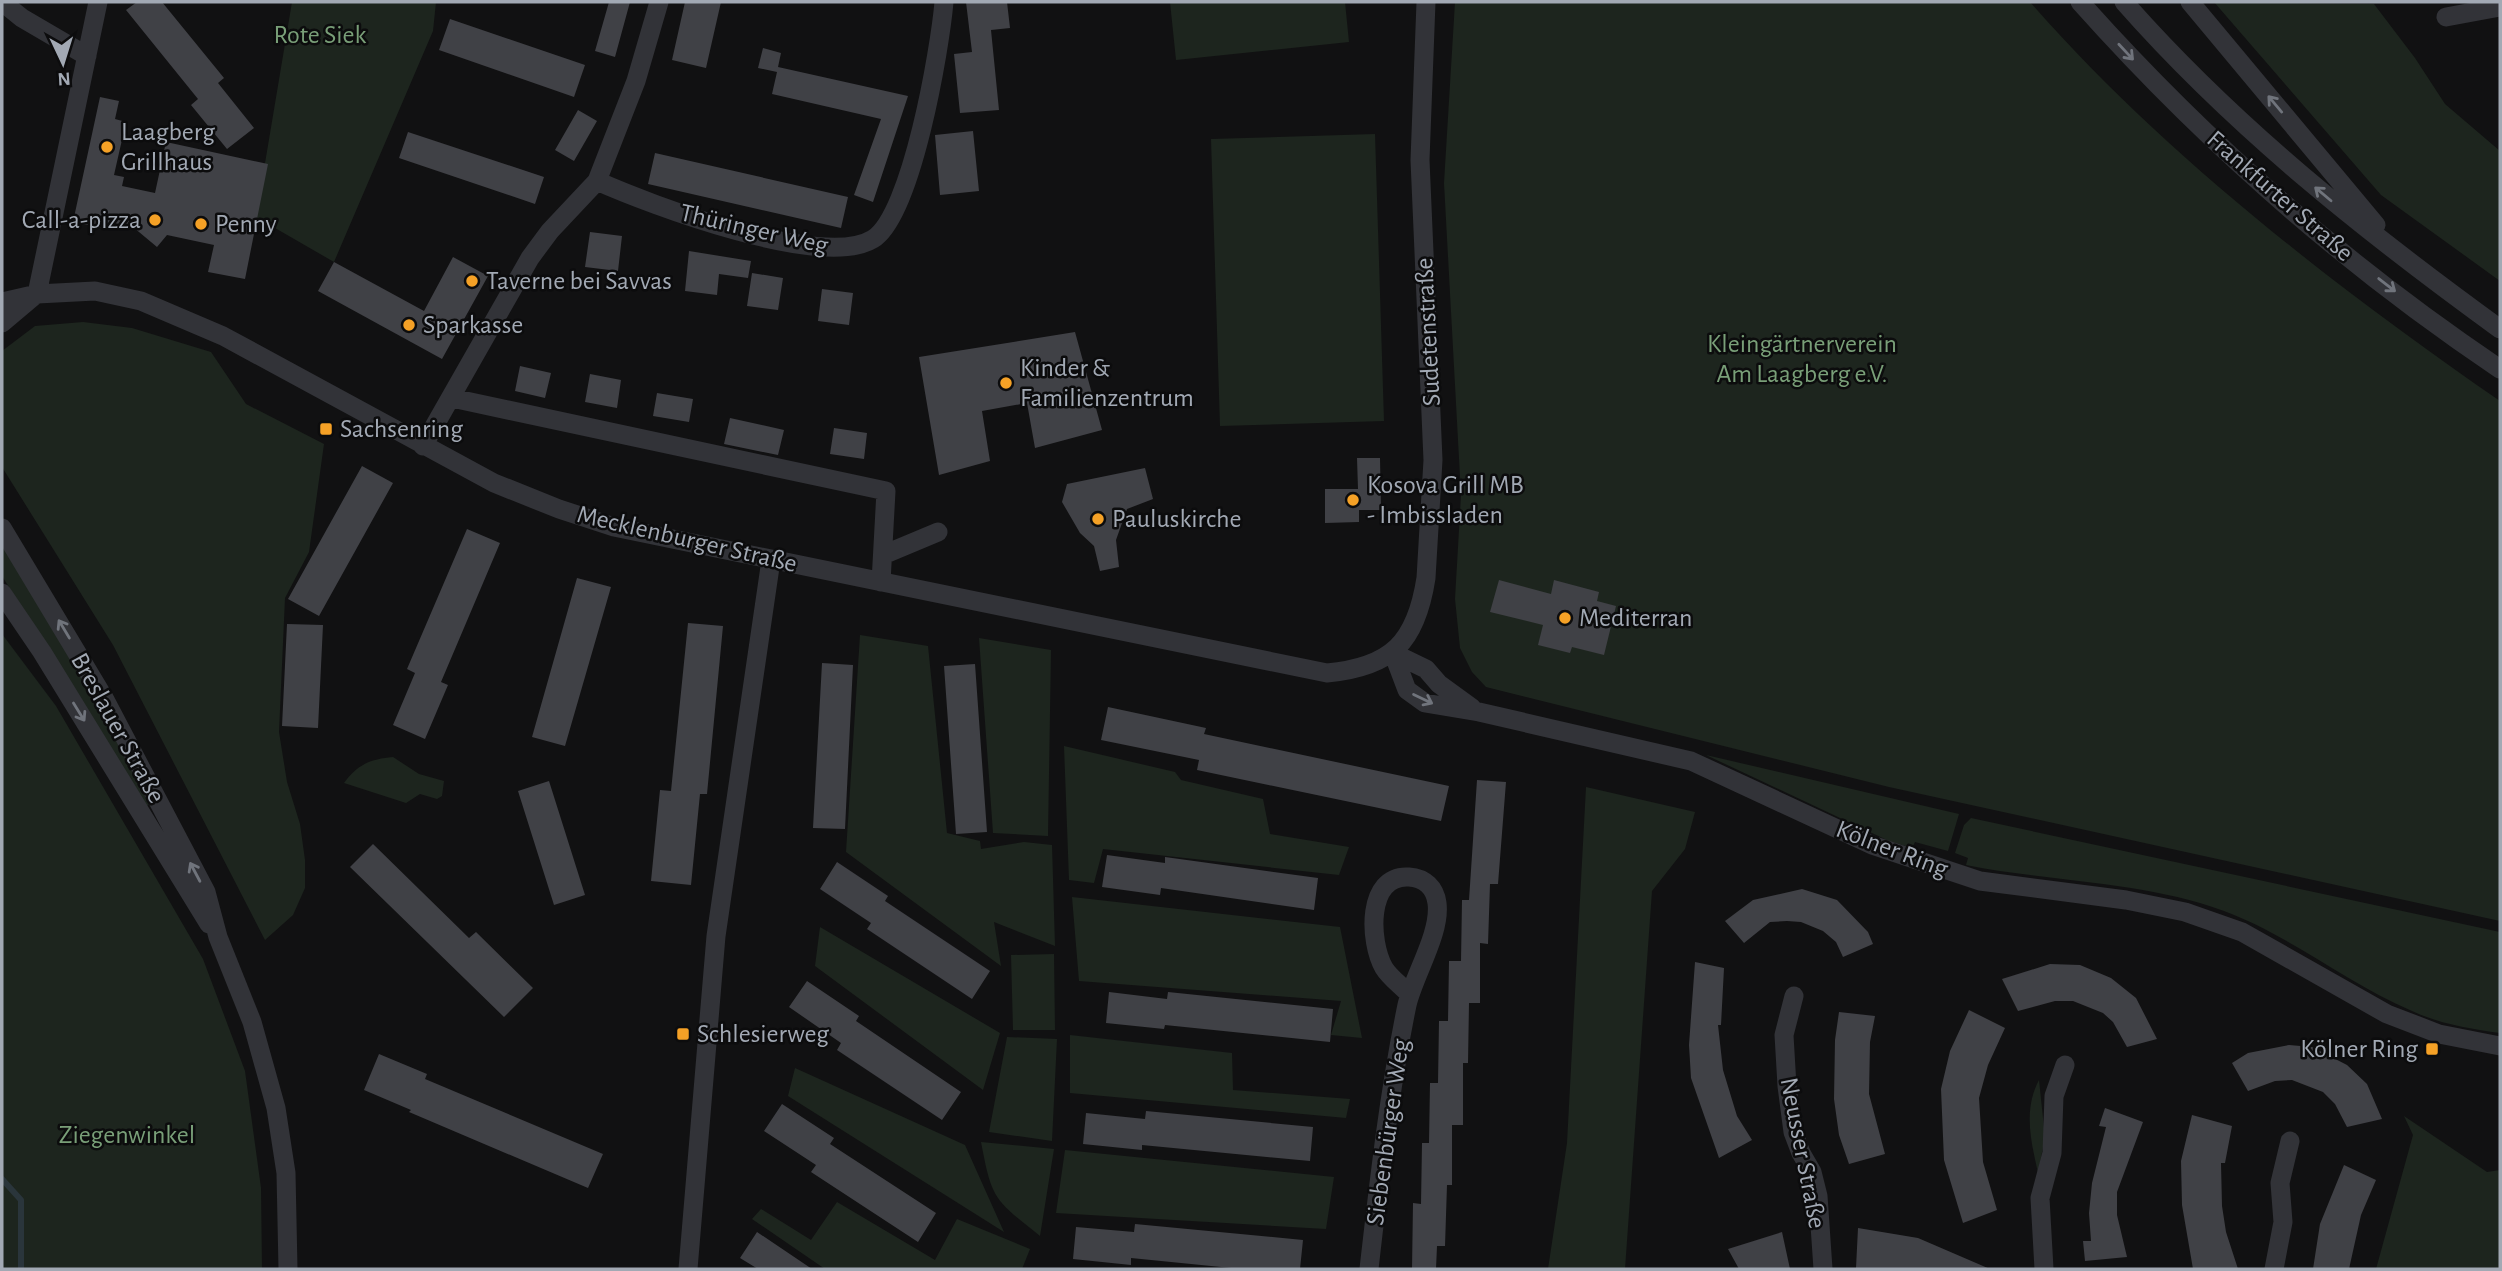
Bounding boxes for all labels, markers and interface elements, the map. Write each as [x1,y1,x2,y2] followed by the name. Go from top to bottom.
[274,22,367,48] park label: Rote Siek
[28,28,98,98] north arrow
[2117,44,2134,61] one-way arrow
[57,69,71,88] text: N
[2267,95,2283,113] one-way arrow
[121,119,215,175] place label: Laagberg Grillhaus
[2202,126,2358,266] street label: Frankfurter Straße
[99,139,115,155] marker: Laagberg Grillhaus
[2314,186,2332,202] one-way arrow
[678,199,831,259] street label: Thüringer Weg
[22,207,141,233] place label: Call-a-pizza
[215,211,277,237] place label: Penny
[147,212,163,228] marker: Call-a-pizza
[193,216,209,232] marker: Penny
[1411,257,1445,407] street label: Sudetenstraße
[486,268,672,294] place label: Taverne bei Savvas
[464,273,480,289] marker: Taverne bei Savvas
[2377,278,2395,293] one-way arrow
[423,312,523,338] place label: Sparkasse
[401,317,417,333] marker: Sparkasse
[1707,331,1897,387] park label: Kleingärtnerverein Am Laagberg e.V.
[1020,355,1194,411] place label: Kinder & Familienzentrum
[998,375,1014,391] marker: Kinder & Familienzentrum
[340,416,463,442] place label: Sachsenring
[318,421,334,437] marker: Sachsenring
[1367,472,1524,528] place label: Kosova Grill MB - Imbissladen
[1345,492,1361,508] marker: Kosova Grill MB - Imbissladen
[575,501,799,577] street label: Mecklenburger Straße
[1112,506,1241,532] place label: Pauluskirche
[1090,511,1106,527] marker: Pauluskirche
[1579,605,1692,631] place label: Mediterran
[1557,610,1573,626] marker: Mediterran
[56,620,70,640] one-way arrow
[66,649,170,807] street label: Breslauer Straße
[1412,693,1433,706] one-way arrow
[72,701,86,721] one-way arrow
[1832,816,1952,882] street label: Kölner Ring
[188,863,202,883] one-way arrow
[697,1021,829,1047] place label: Schlesierweg
[675,1026,691,1042] marker: Schlesierweg
[2300,1036,2418,1062] place label: Kölner Ring
[1362,1037,1414,1227] street label: Siebenbürger Weg
[2424,1041,2440,1057] marker: Kölner Ring
[1776,1075,1830,1231] street label: Neusser Straße
[59,1122,195,1148] park label: Ziegenwinkel

